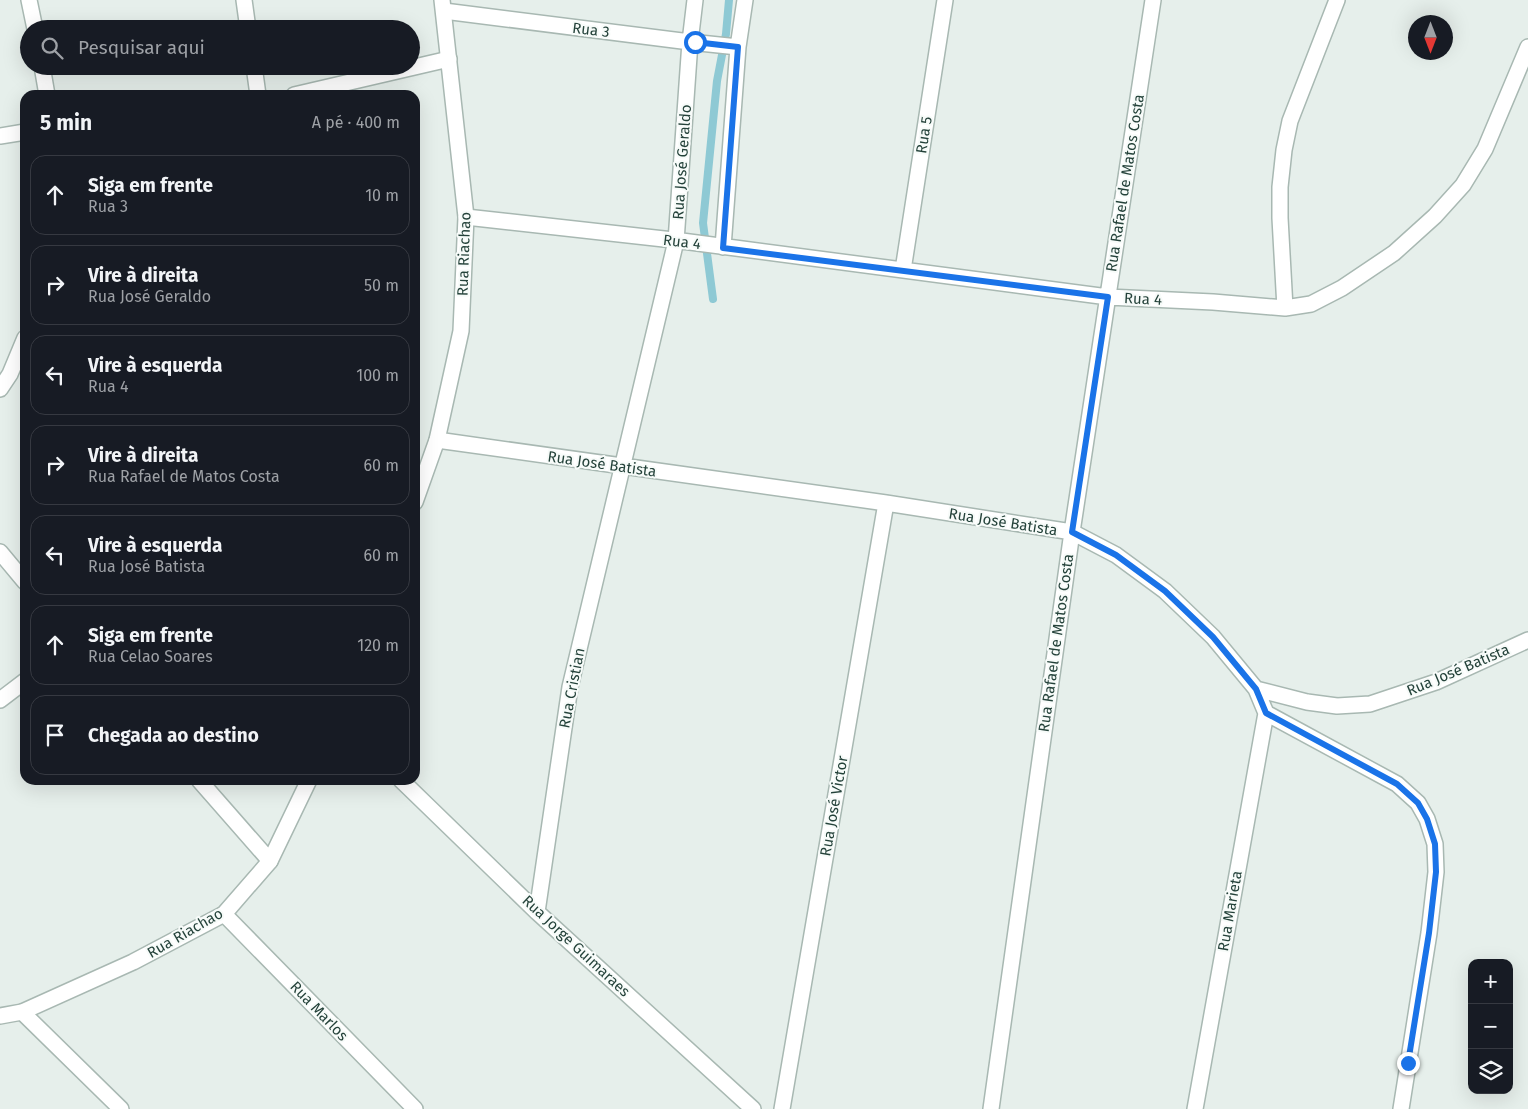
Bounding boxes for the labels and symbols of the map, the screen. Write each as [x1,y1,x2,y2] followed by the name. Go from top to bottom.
[1408,15,1453,60] north arrow
[571,19,611,41] street label: Rua 3
[684,31,707,54] route start
[1102,93,1148,273] street label: Rua Rafael de Matos Costa
[669,104,695,220] street label: Rua José Geraldo
[912,115,936,155] street label: Rua 5
[454,212,474,296] street label: Rua Riachao
[662,231,702,253] street label: Rua 4
[1124,289,1162,309] street label: Rua 4
[546,447,658,481] street label: Rua José Batista
[947,505,1059,539] street label: Rua José Batista
[1035,553,1077,733] street label: Rua Rafael de Matos Costa
[1404,640,1512,700] street label: Rua José Batista
[555,646,589,730] street label: Rua Cristian
[816,754,852,858] street label: Rua José Victor
[1214,869,1246,953] street label: Rua Marieta
[518,891,634,1001] street label: Rua Jorge Guimaraes
[144,904,226,962] street label: Rua Riachao
[286,978,352,1044] street label: Rua Marlos
[1397,1052,1420,1075] route end

